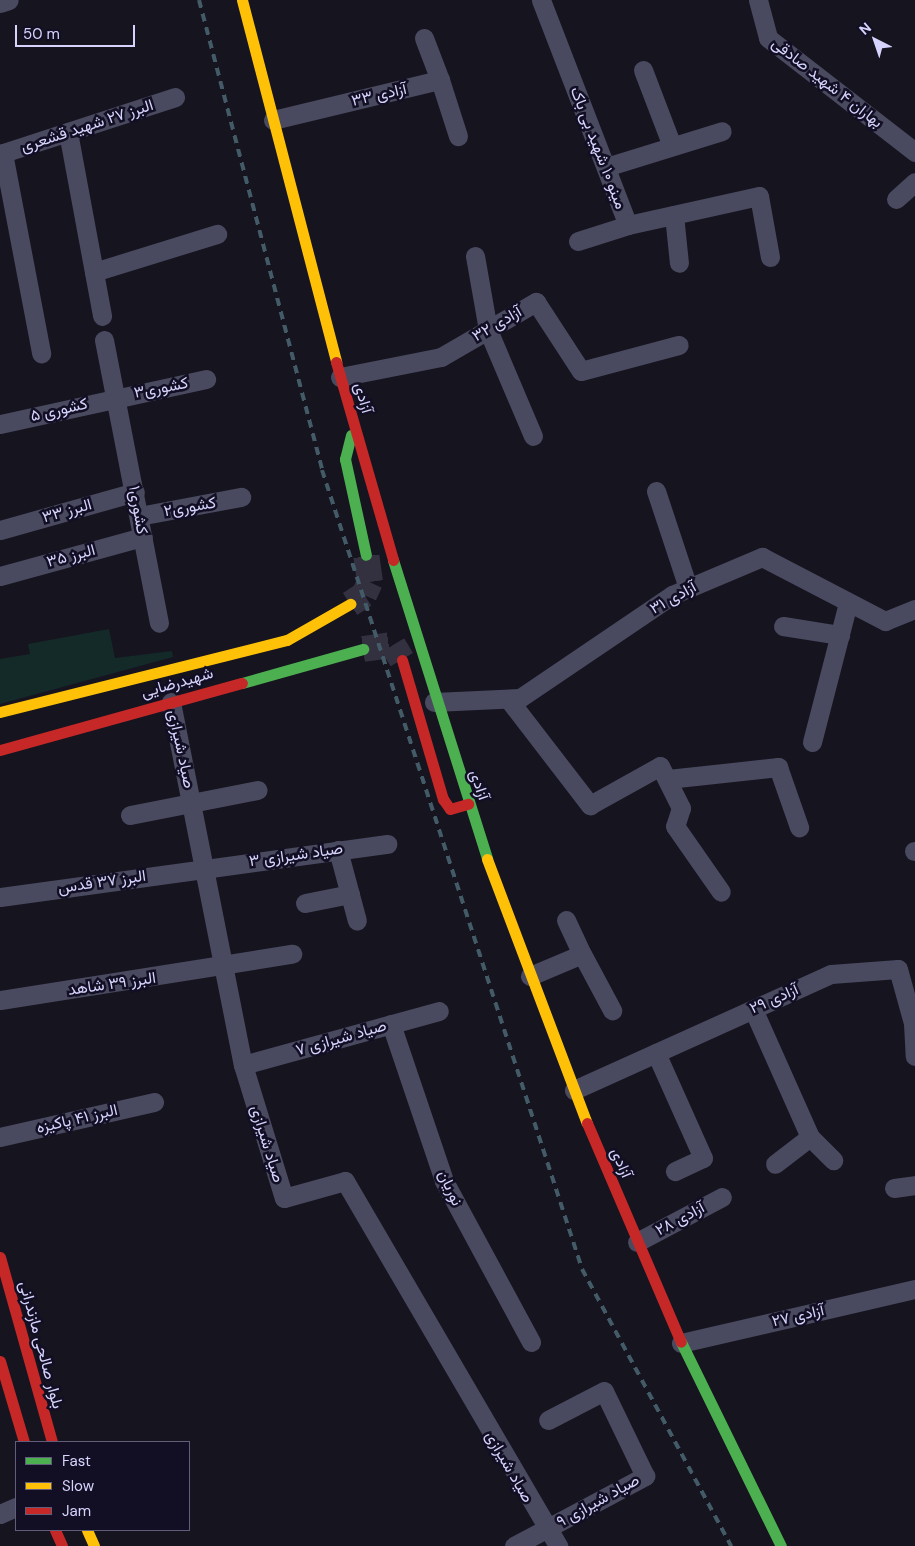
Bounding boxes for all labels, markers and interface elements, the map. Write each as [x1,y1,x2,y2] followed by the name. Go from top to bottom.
[18,15,138,47] scale bar
[850,15,900,65] north arrow
[855,19,875,39] text: N
[23,24,60,44] text: 50 m
[768,34,886,132] street label: بهاران ۴ شهید صادقی
[350,79,408,111] street label: آزادی ۳۳
[566,84,630,212] street label: مینو ۱۰ شهید بی باک
[18,96,156,156] street label: البرز ۲۷ شهید قشعری
[469,302,525,346] street label: آزادی ۳۲
[132,373,190,403] street label: کشوری۳
[350,381,376,415] street label: آزادی
[28,394,90,426] street label: کشوری ۵
[124,484,152,536] street label: کشوری۱
[162,493,218,521] street label: کشوری۲
[40,495,94,527] street label: البرز ۳۳
[45,540,97,572] street label: البرز ۳۵
[646,577,700,619] street label: آزادی ۳۱
[139,664,215,702] street label: شهیدرضایی
[163,708,199,790] street label: صیاد شیرازی
[465,767,493,803] street label: آزادی
[248,839,344,871] street label: صیاد شیرازی ۳
[57,866,147,898] street label: البرز ۳۷ قدس
[67,968,157,1000] street label: البرز ۳۹ شاهد
[747,980,801,1018] street label: آزادی ۲۹
[293,1016,389,1060] street label: صیاد شیرازی ۷
[35,1100,119,1138] street label: البرز ۴۱ پاکیزه
[246,1103,288,1185] street label: صیاد شیرازی
[606,1145,636,1181] street label: آزادی
[433,1167,467,1209] street label: نوریان
[652,1198,708,1240] street label: آزادی ۲۸
[15,1279,67,1411] street label: بلوار صالحی مازندرانی
[770,1301,826,1331] street label: آزادی ۲۷
[481,1428,537,1506] street label: صیاد شیرازی
[15,1441,190,1531] legend
[62,1451,91,1471] text: Fast
[553,1470,643,1532] street label: صیاد شیرازی ۹
[62,1476,94,1496] text: Slow
[62,1501,91,1521] text: Jam

